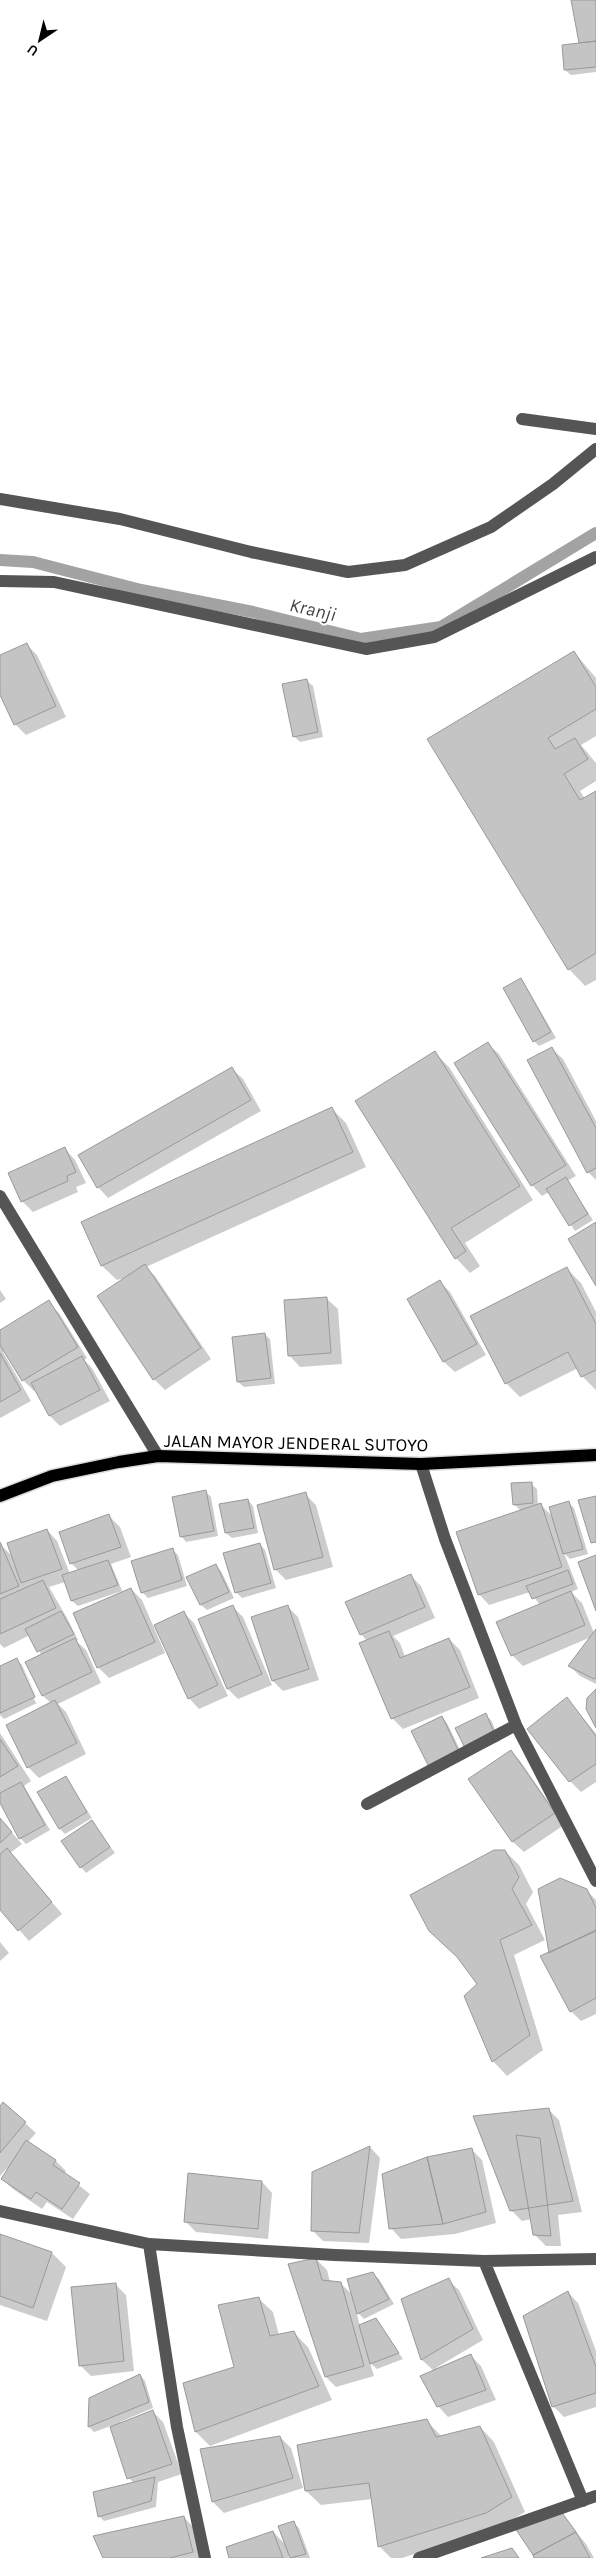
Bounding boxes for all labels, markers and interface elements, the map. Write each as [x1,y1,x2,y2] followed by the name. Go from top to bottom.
[15,15,65,65] north arrow
[24,41,42,60] text: U
[287,594,338,626] water label: Kranji
[164,1430,428,1456] street label: JALAN MAYOR JENDERAL SUTOYO

